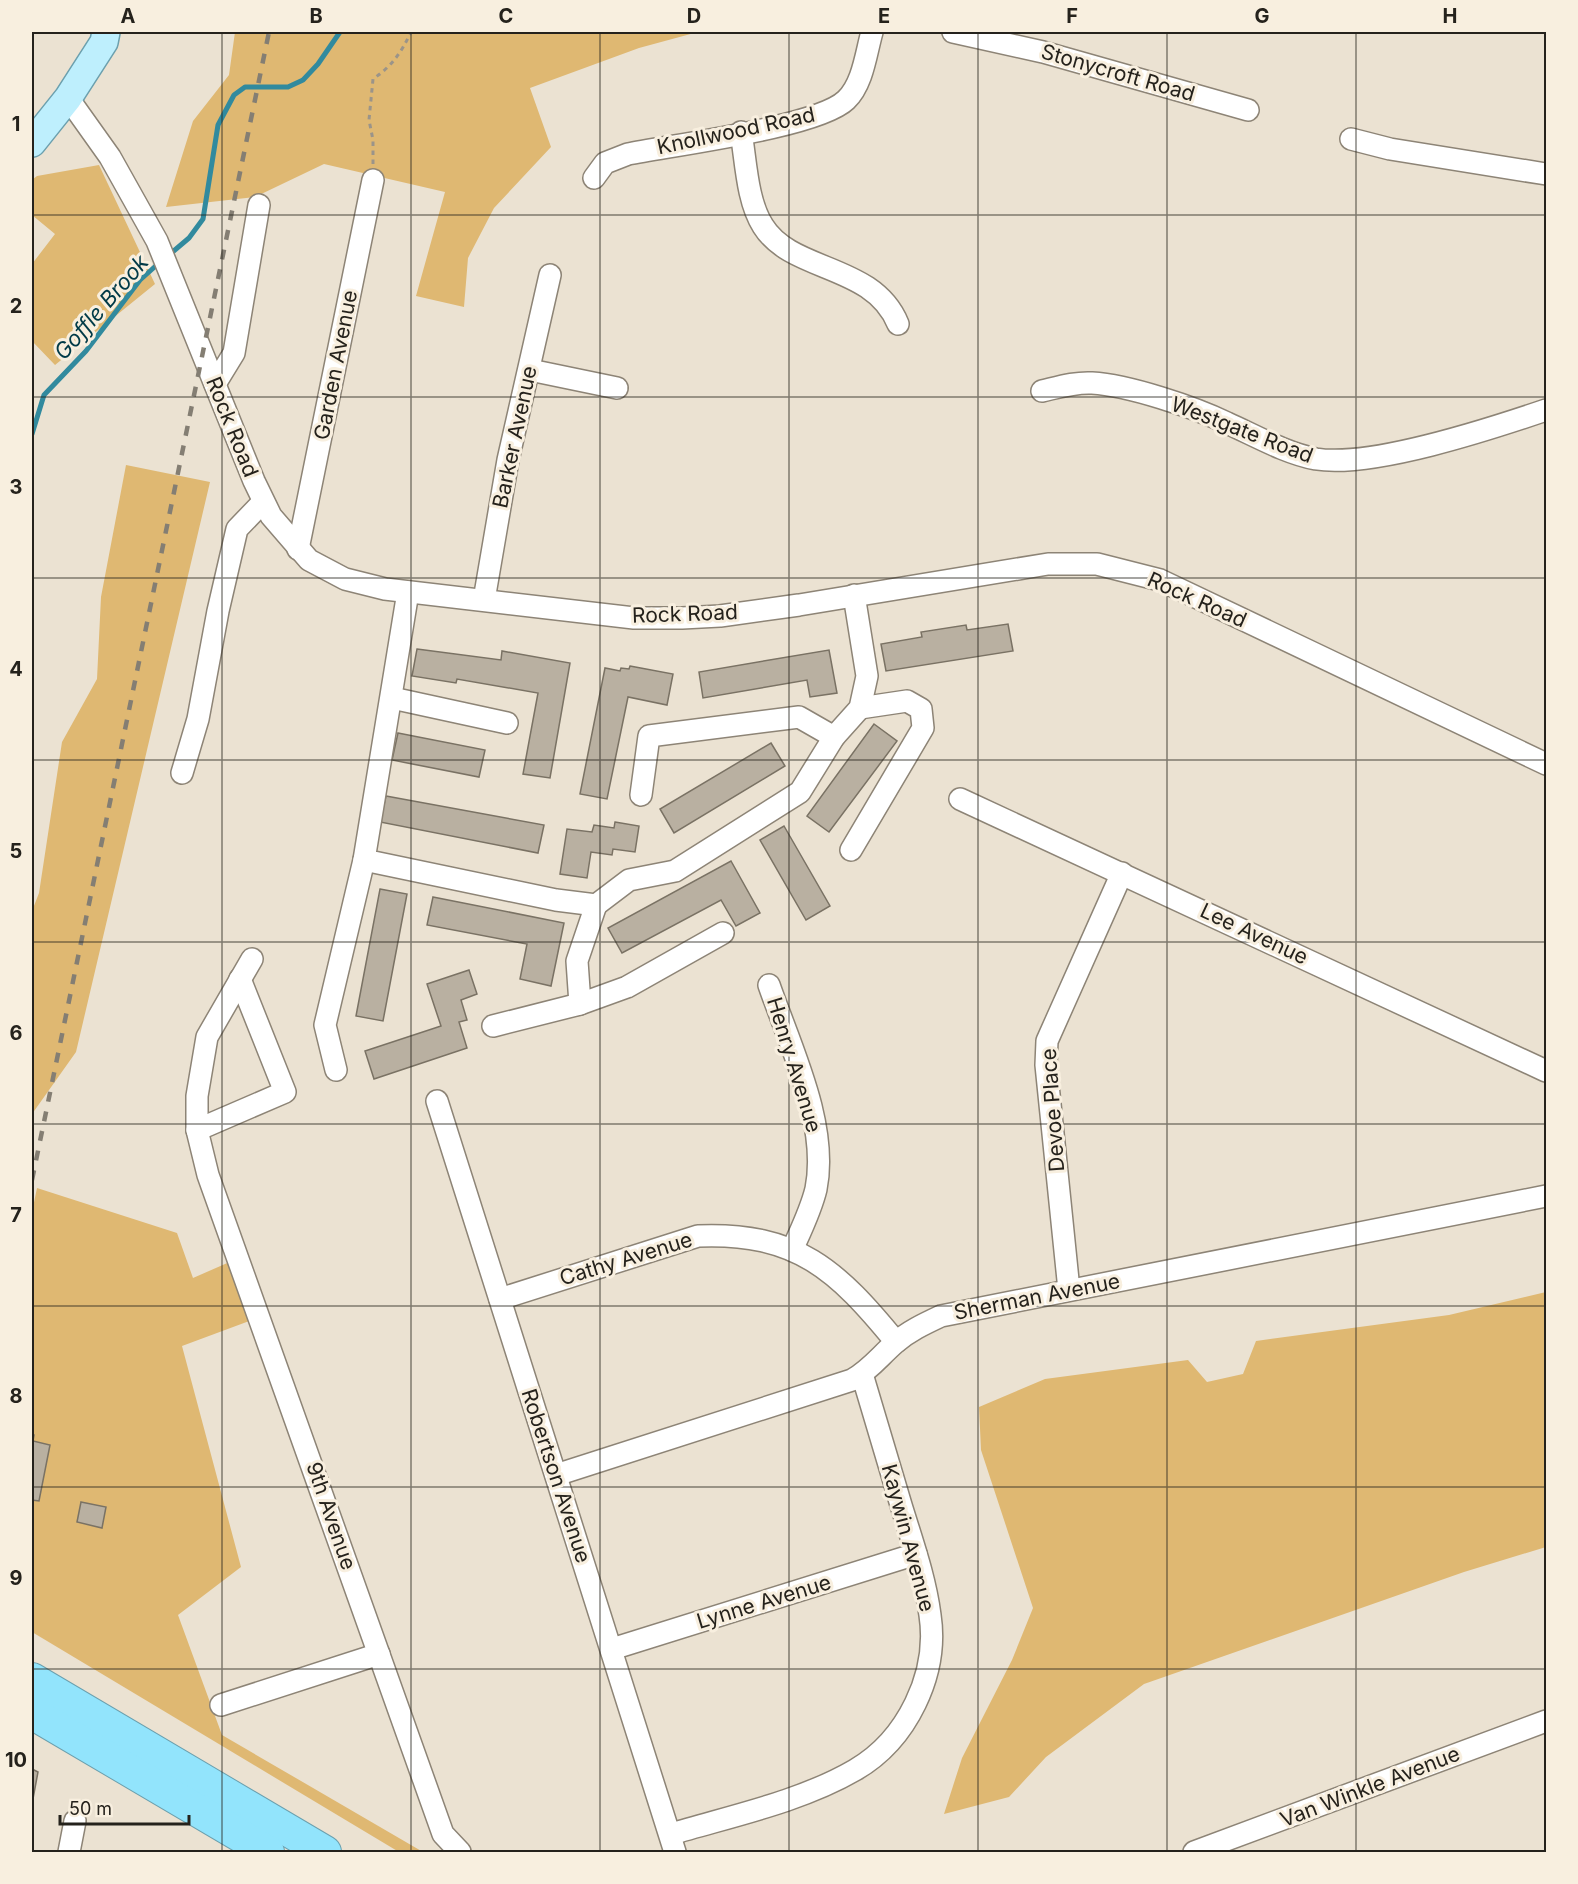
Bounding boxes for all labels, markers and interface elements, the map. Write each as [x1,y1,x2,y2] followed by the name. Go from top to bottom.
[121,4,136,28] text: A
[309,4,323,28] text: B
[499,4,513,28] text: C
[687,4,701,28] text: D
[878,4,890,28] text: E
[1066,4,1078,28] text: F
[1254,4,1270,28] text: G
[1443,4,1457,28] text: H
[1038,39,1198,106] street label: Stonycroft Road
[655,102,817,159] street label: Knollwood Road
[12,112,20,136] text: 1
[48,249,154,365] water label: Goffle Brook
[309,288,362,442] street label: Garden Avenue
[10,294,22,318] text: 2
[487,364,542,510] street label: Barker Avenue
[201,373,264,481] street label: Rock Road
[1168,391,1317,468] street label: Westgate Road
[10,475,22,499] text: 3
[1144,567,1251,632] street label: Rock Road
[632,599,738,628] street label: Rock Road
[9,657,23,681] text: 4
[10,839,22,863] text: 5
[1196,898,1312,969] street label: Lee Avenue
[762,994,827,1135] street label: Henry Avenue
[10,1021,23,1045] text: 6
[1036,1047,1069,1173] street label: Devoe Place
[10,1203,22,1227] text: 7
[556,1226,695,1291] street label: Cathy Avenue
[952,1268,1122,1325] street label: Sherman Avenue
[9,1384,23,1408] text: 8
[517,1386,596,1566] street label: Robertson Avenue
[301,1459,362,1573] street label: 9th Avenue
[877,1461,940,1614] street label: Kaywin Avenue
[10,1566,23,1590] text: 9
[694,1569,834,1634] street label: Lynne Avenue
[1277,1741,1463,1832] street label: Van Winkle Avenue
[5,1748,27,1772] text: 10
[60,1788,189,1826] scale bar
[69,1798,112,1819] text: 50 m

